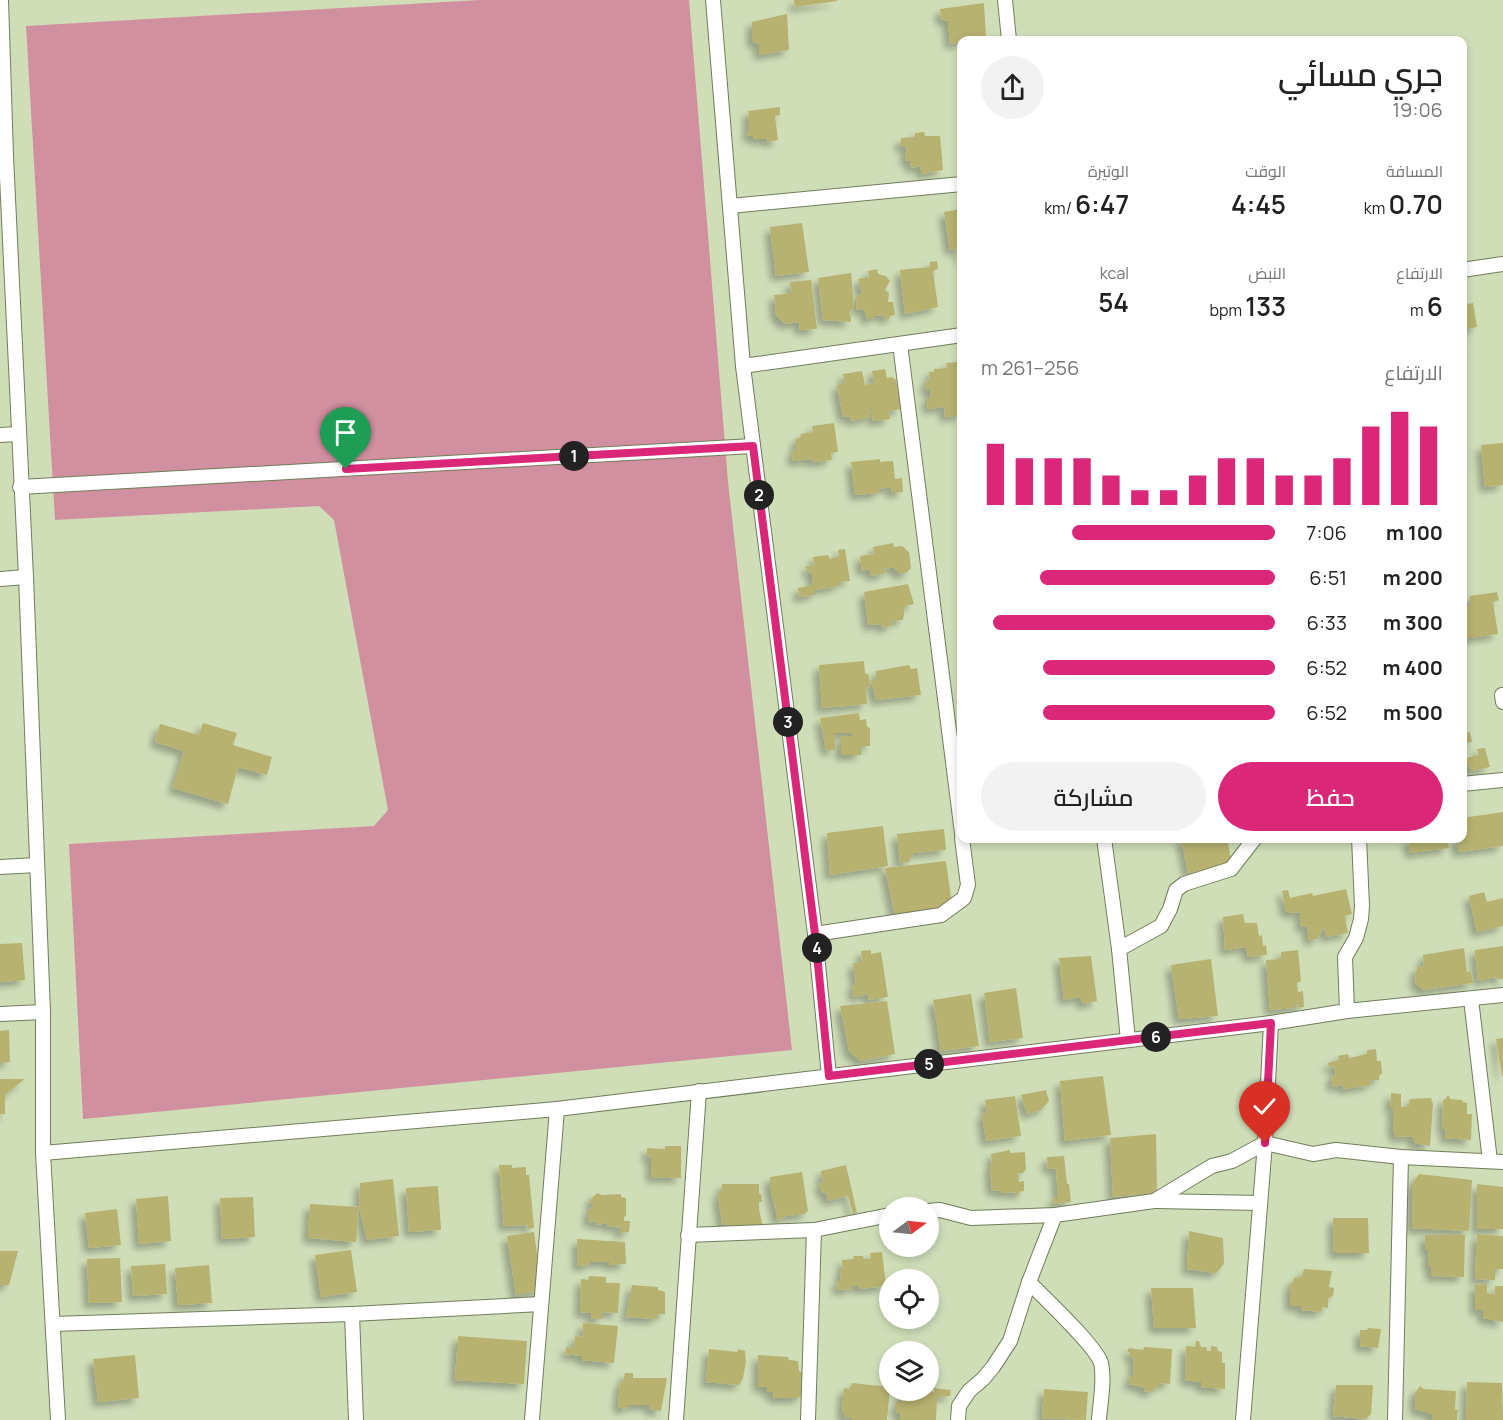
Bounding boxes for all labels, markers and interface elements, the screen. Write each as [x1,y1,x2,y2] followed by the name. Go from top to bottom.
[1278,51,1443,96] text: جري مسائي
[981,56,1044,119] button: share
[1392,96,1443,123] text: 19:06
[1088,160,1129,182] text: الوتيرة
[1245,160,1286,182] text: الوقت
[1386,160,1443,182] text: المسافة
[1075,186,1129,222] text: 6:47
[1231,186,1286,222] text: 4:45
[1389,186,1443,222] text: 0.70
[1044,197,1075,219] text: /km
[1364,197,1389,219] text: km
[1100,262,1129,284] text: kcal
[1248,262,1286,284] text: النبض
[1396,262,1443,284] text: الارتفاع
[1098,284,1129,320] text: 54
[1245,288,1286,324] text: 133
[1427,288,1443,324] text: 6
[1210,299,1245,321] text: bpm
[1410,299,1427,321] text: m
[981,354,1079,381] text: 256–261 m
[1384,359,1443,386] text: الارتفاع
[320,407,371,469] pin
[329,416,362,449] icon: arrive
[559,441,589,471] pin: 1
[570,445,578,467] text: 1
[744,480,774,510] pin: 2
[754,484,764,506] text: 2
[1306,519,1347,546] text: 7:06
[1386,519,1443,546] text: 100 m
[1309,564,1347,591] text: 6:51
[1383,564,1443,591] text: 200 m
[1306,609,1347,636] text: 6:33
[1383,609,1443,636] text: 300 m
[1306,654,1347,681] text: 6:52
[1383,654,1443,681] text: 400 m
[1306,699,1347,726] text: 6:52
[1383,699,1443,726] text: 500 m
[773,707,803,737] pin: 3
[783,711,793,733] text: 3
[981,762,1206,831] button: مشاركة
[1218,762,1443,831] button: حفظ
[802,933,832,963] pin: 4
[812,937,822,959] text: 4
[1141,1022,1171,1052] pin: 6
[1151,1026,1161,1048] text: 6
[914,1049,944,1079] pin: 5
[924,1053,934,1075] text: 5
[1239,1081,1290,1143] pin
[1248,1090,1281,1123] icon: check
[879,1197,939,1257] north arrow
[879,1197,939,1401] map controls
[879,1269,939,1329] button: locate
[879,1341,939,1401] button: layers

